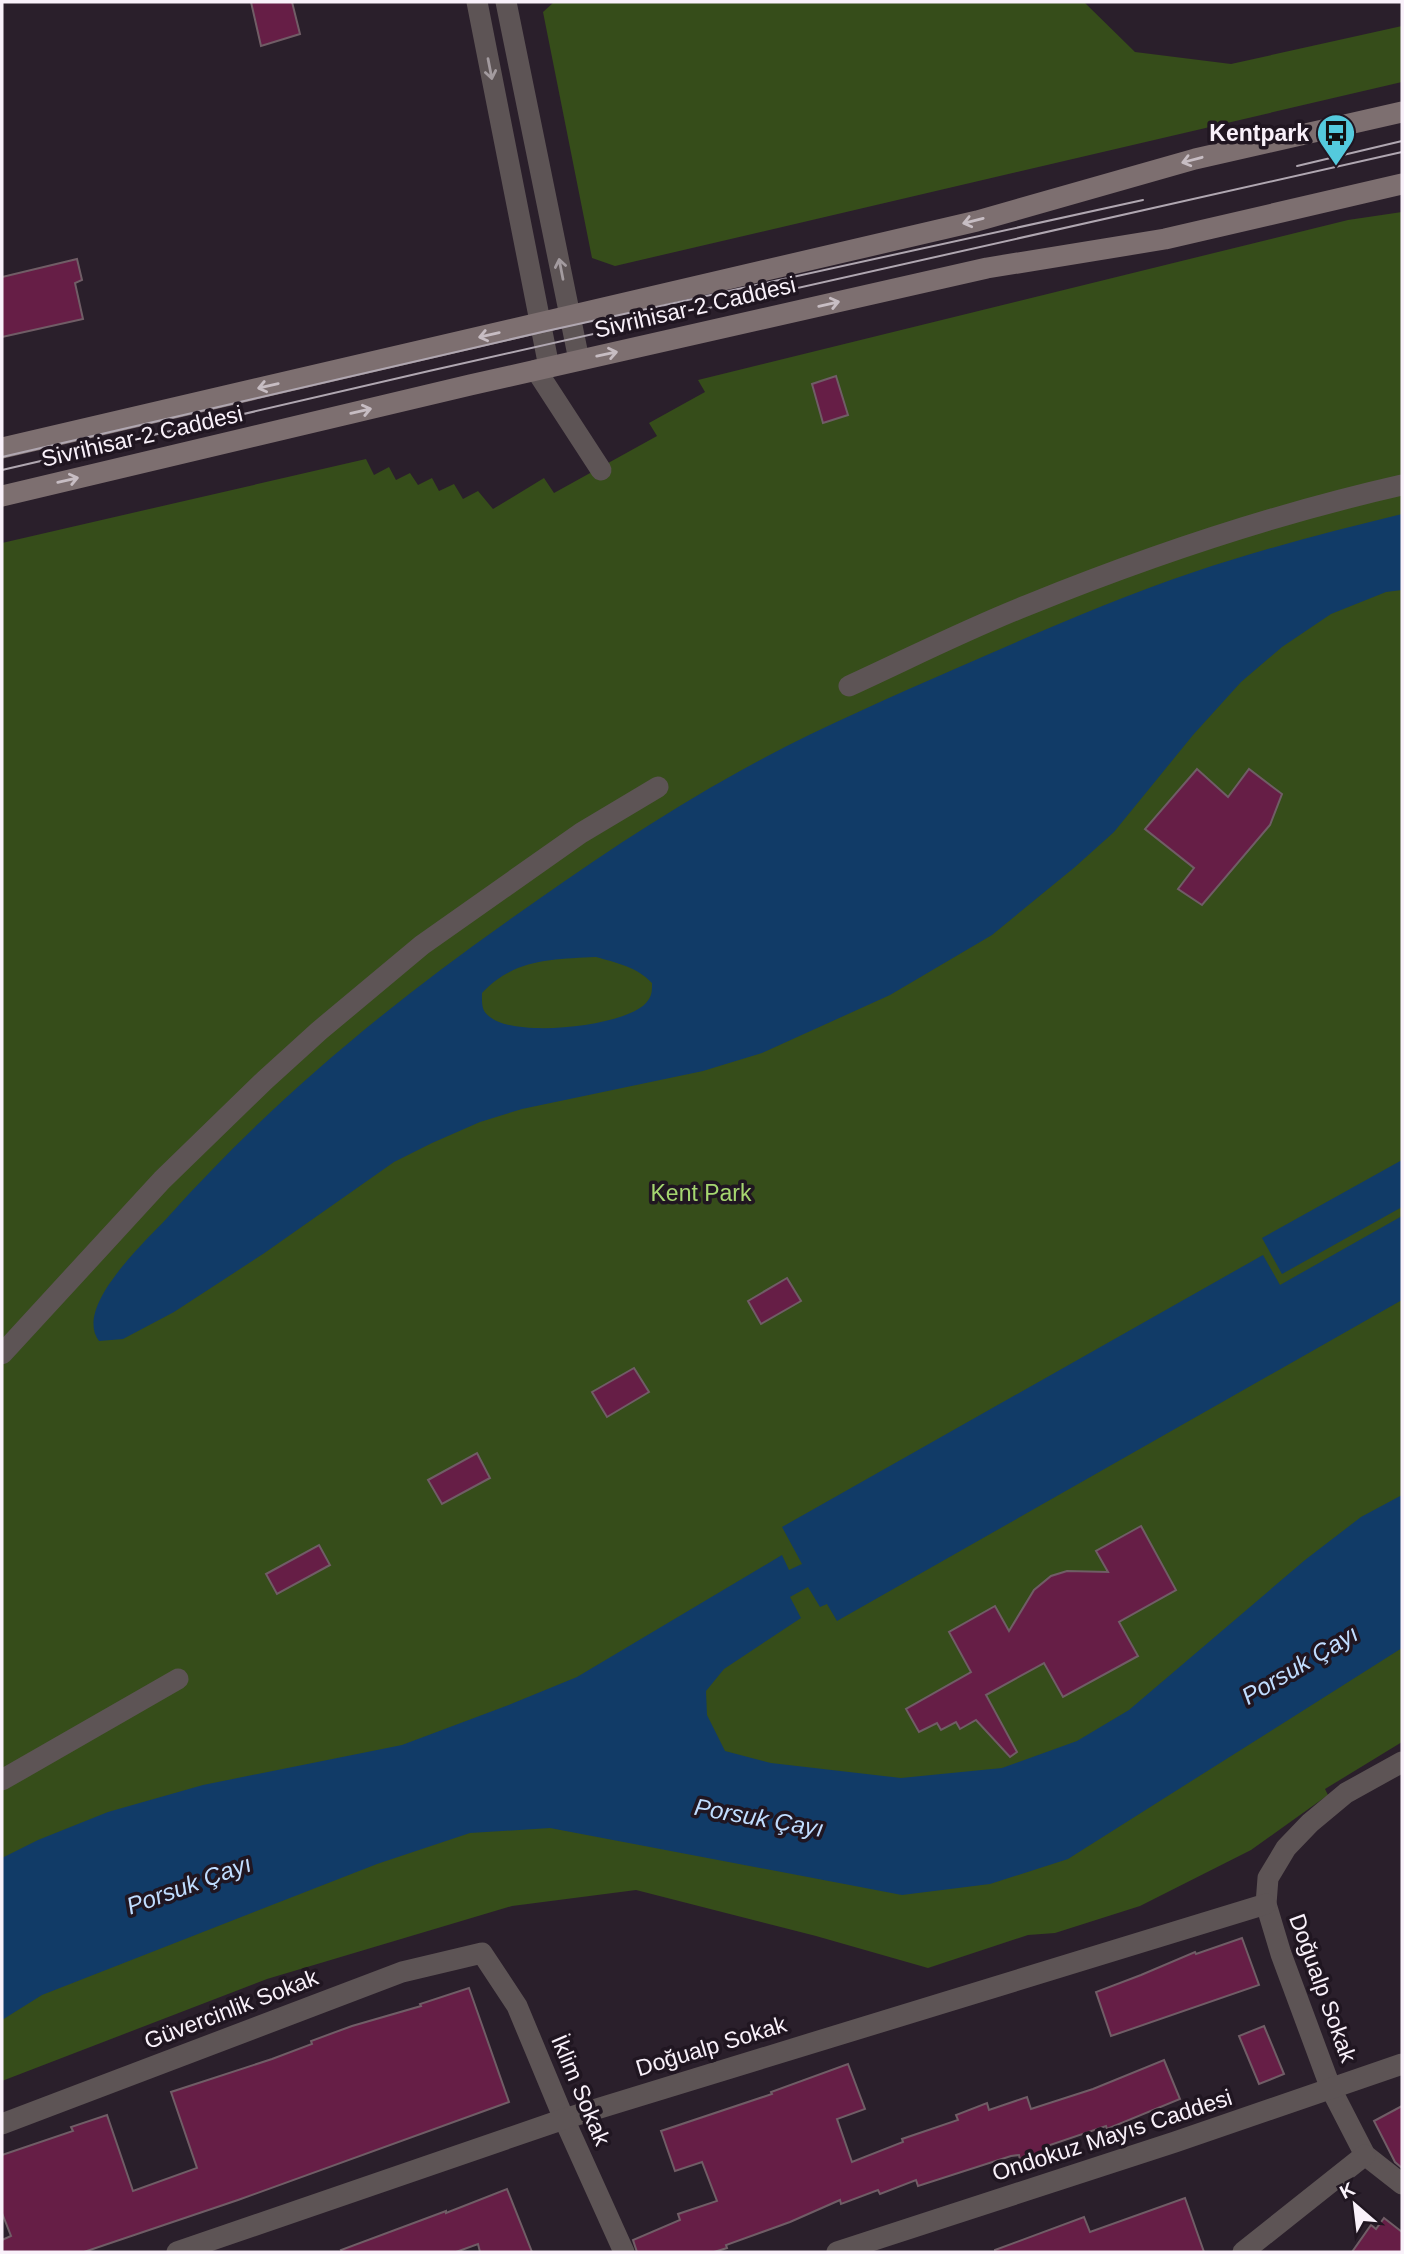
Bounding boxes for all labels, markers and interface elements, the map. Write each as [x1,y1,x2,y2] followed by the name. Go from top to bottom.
[484,57,498,80] one-way arrow
[1315,112,1357,167] bus stop icon: Kentpark
[1209,120,1309,146] place label: Kentpark
[1182,154,1204,167] one-way arrow
[962,215,985,228] one-way arrow
[553,258,567,281] one-way arrow
[592,271,798,343] street label: Sivrihisar-2 Caddesi
[817,297,840,311] one-way arrow
[479,329,501,342] one-way arrow
[595,346,618,360] one-way arrow
[257,380,280,394] one-way arrow
[39,400,245,472] street label: Sivrihisar-2 Caddesi
[349,403,372,417] one-way arrow
[56,473,79,486] one-way arrow
[651,1180,752,1206] park label: Kent Park
[1237,1619,1363,1710] water label: Porsuk Çayı
[692,1793,826,1842] water label: Porsuk Çayı
[123,1849,255,1920] water label: Porsuk Çayı
[1284,1910,1362,2066] street label: Doğualp Sokak
[140,1964,322,2054] street label: Güvercinlik Sokak
[633,2011,790,2081] street label: Doğualp Sokak
[546,2031,616,2150] street label: İklim Sokak
[989,2084,1235,2186] street label: Ondokuz Mayıs Caddesi
[1320,2170,1390,2240] north arrow
[1336,2178,1358,2203] text: K

